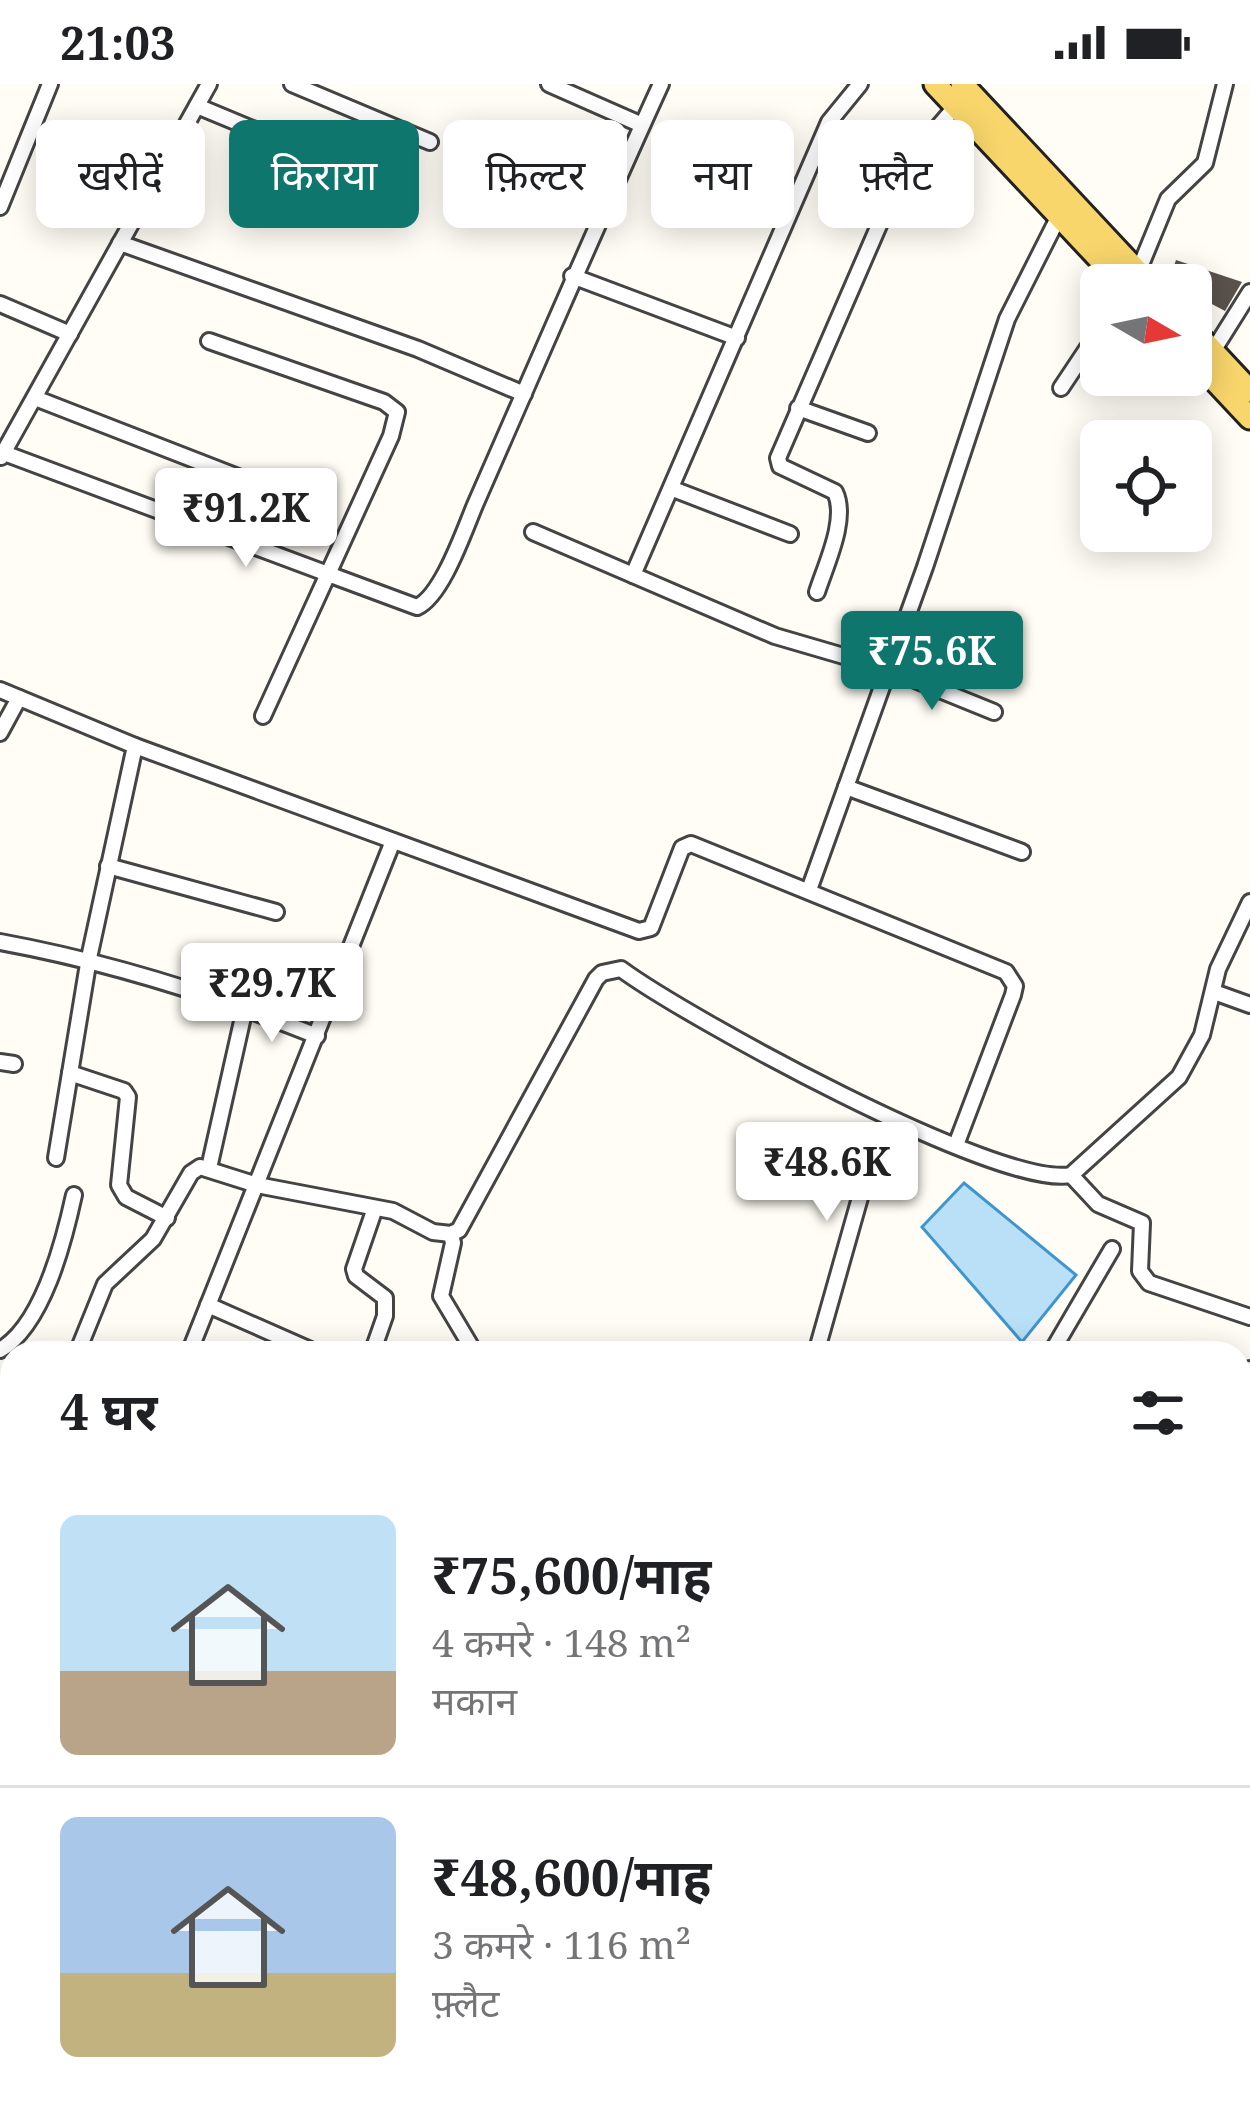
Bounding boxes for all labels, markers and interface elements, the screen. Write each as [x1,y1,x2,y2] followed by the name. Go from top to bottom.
[60,12,175,73] text: 21:03
[36,120,205,228] chip: खरीदें
[229,120,419,228] chip: किराया
[443,120,627,228] chip: फ़िल्टर
[651,120,794,228] chip: नया
[818,120,974,228] chip: फ़्लैट
[1080,264,1212,396] north arrow
[1080,264,1212,552] map controls
[1080,420,1212,552] button: locate
[148,468,344,570] pin: ₹91.2K
[182,480,310,533] text: ₹91.2K
[834,611,1030,713] pin: ₹75.6K
[868,623,996,676] text: ₹75.6K
[174,943,370,1045] pin: ₹29.7K
[208,955,336,1008] text: ₹29.7K
[729,1122,925,1224] pin: ₹48.6K
[763,1134,891,1187] text: ₹48.6K
[60,1375,158,1445] text: 4 घर
[1125,1380,1191,1446] icon: filters
[432,1539,711,1609] text: ₹75,600/माह
[156,1563,300,1707] icon: home
[432,1615,691,1668] text: 4 कमरे · 148 m²
[432,1673,517,1726] text: मकान
[432,1841,711,1911] text: ₹48,600/माह
[156,1865,300,2009] icon: home
[432,1917,691,1970] text: 3 कमरे · 116 m²
[432,1975,499,2028] text: फ़्लैट

